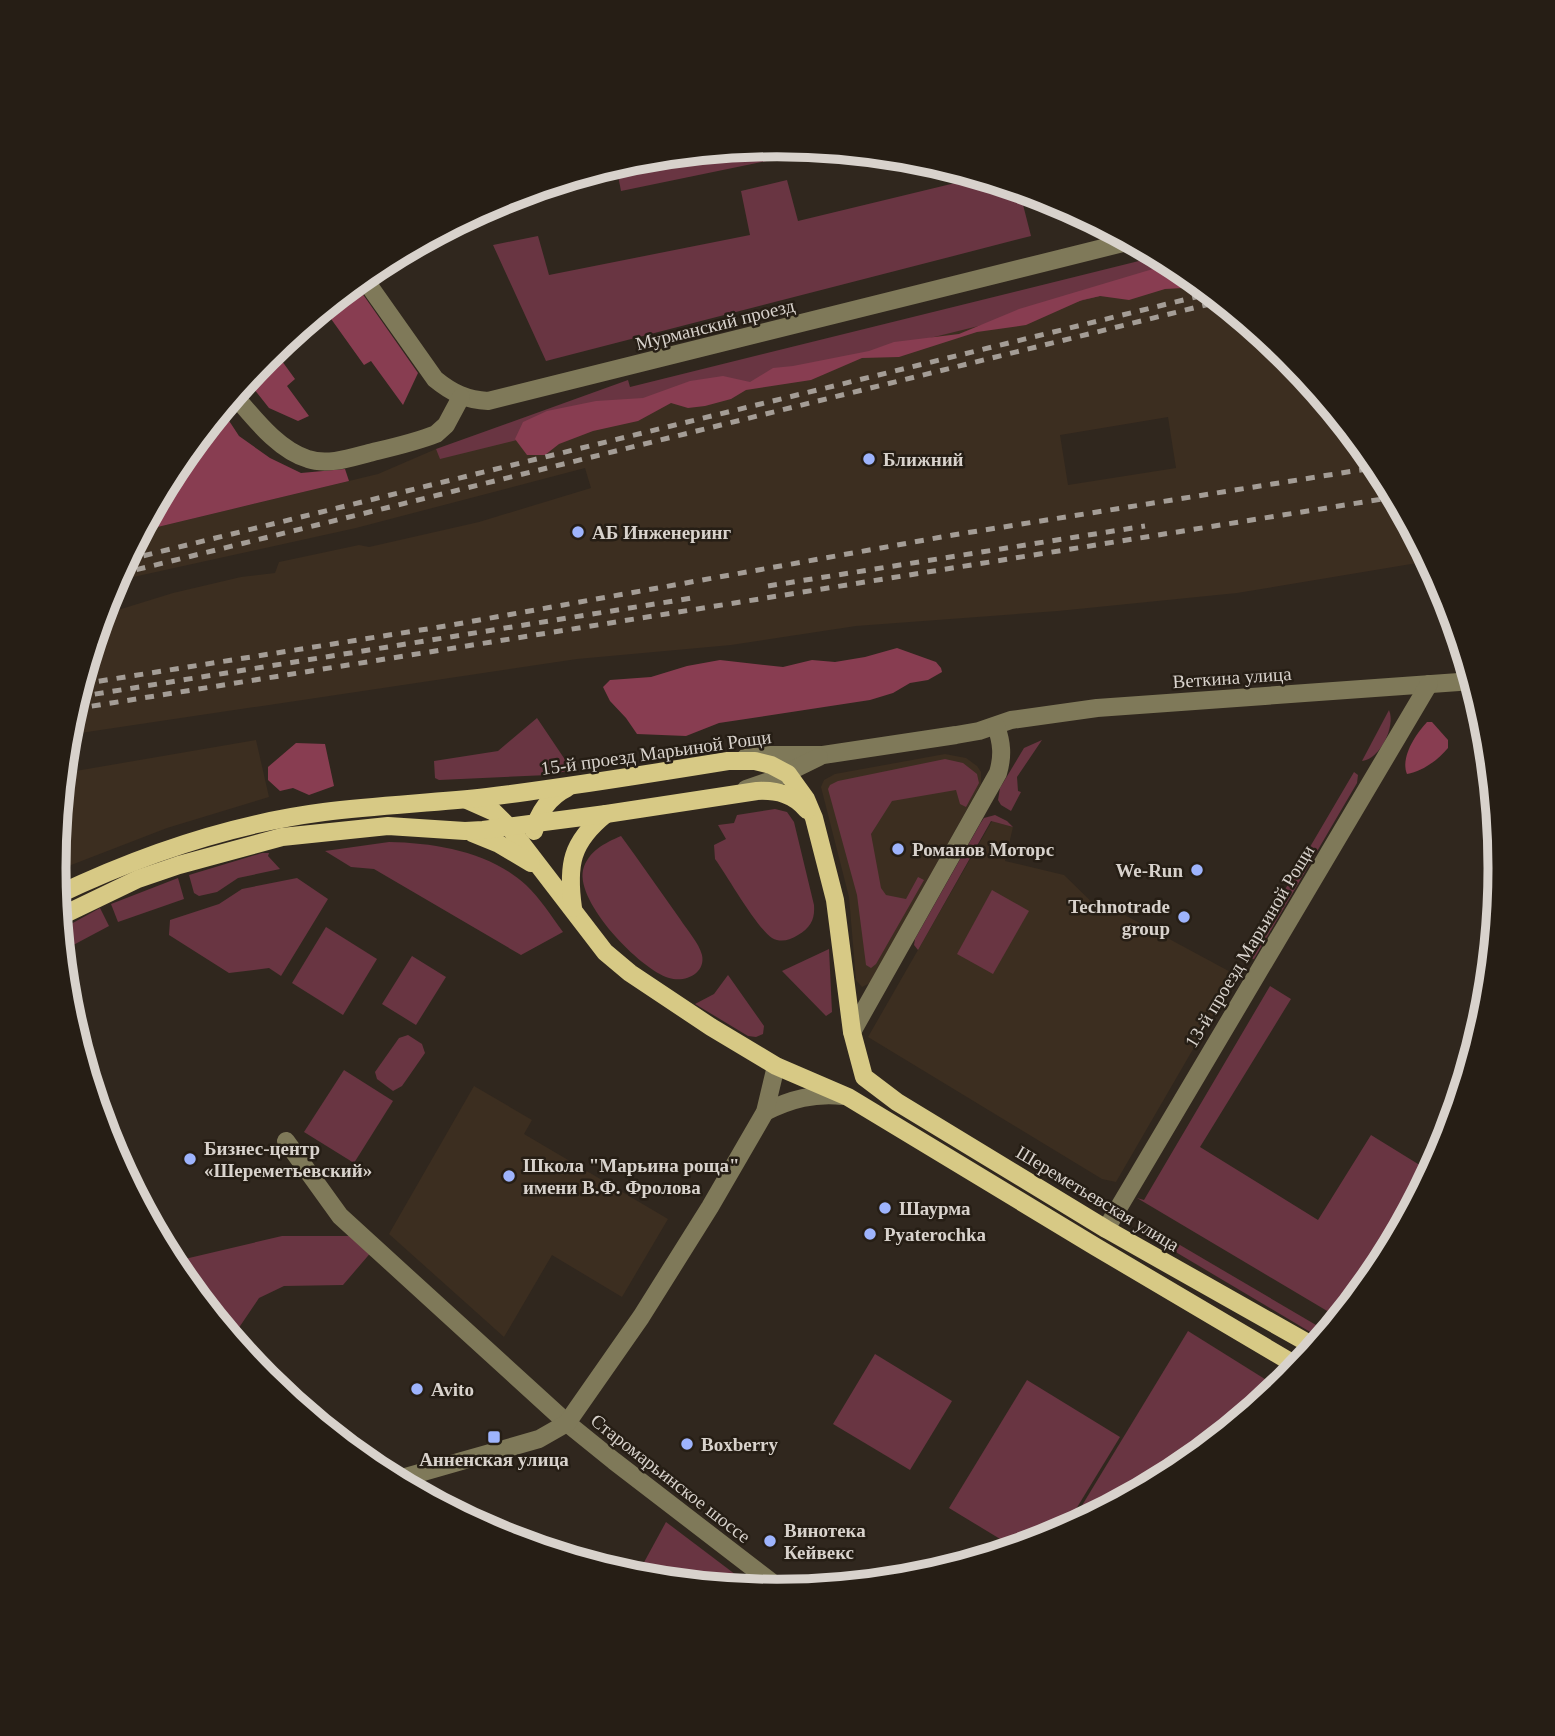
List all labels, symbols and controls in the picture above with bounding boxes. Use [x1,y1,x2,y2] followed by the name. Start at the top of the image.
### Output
[633,294,797,354] street label: Мурманский проезд
[883,449,964,470] place label: Ближний
[861,451,877,467] marker: Ближний
[592,522,732,543] place label: АБ Инженеринг
[570,524,586,540] marker: АБ Инженеринг
[1172,663,1293,692] street label: Веткина улица
[539,726,773,779] street label: 15-й проезд Марьиной Рощи
[912,839,1054,860] place label: Романов Моторс
[890,841,906,857] marker: Романов Моторс
[1181,841,1318,1051] street label: 13-й проезд Марьиной Рощи
[1115,860,1183,881] place label: We-Run
[1189,862,1205,878] marker: We-Run
[1068,896,1170,939] place label: Technotrade group
[1176,909,1192,925] marker: Technotrade group
[204,1138,372,1181] place label: Бизнес-центр «Шереметьевский»
[1012,1141,1184,1256] street label: Шереметьевская улица
[182,1151,198,1167] marker: Бизнес-центр «Шереметьевский»
[523,1155,740,1198] place label: Школа "Марьина роща" имени В.Ф. Фролова
[501,1168,517,1184] marker: Школа "Марьина роща" имени В.Ф. Фролова
[899,1198,971,1219] place label: Шаурма
[877,1200,893,1216] marker: Шаурма
[884,1224,987,1245] place label: Pyaterochka
[862,1226,878,1242] marker: Pyaterochka
[431,1379,474,1400] place label: Avito
[409,1381,425,1397] marker: Avito
[587,1410,755,1547] street label: Старомарьинское шоссе
[486,1429,502,1445] marker: Анненская улица
[701,1434,779,1455] place label: Boxberry
[679,1436,695,1452] marker: Boxberry
[419,1449,569,1470] place label: Анненская улица
[784,1520,866,1563] place label: Винотека Кейвекс
[762,1533,778,1549] marker: Винотека Кейвекс

